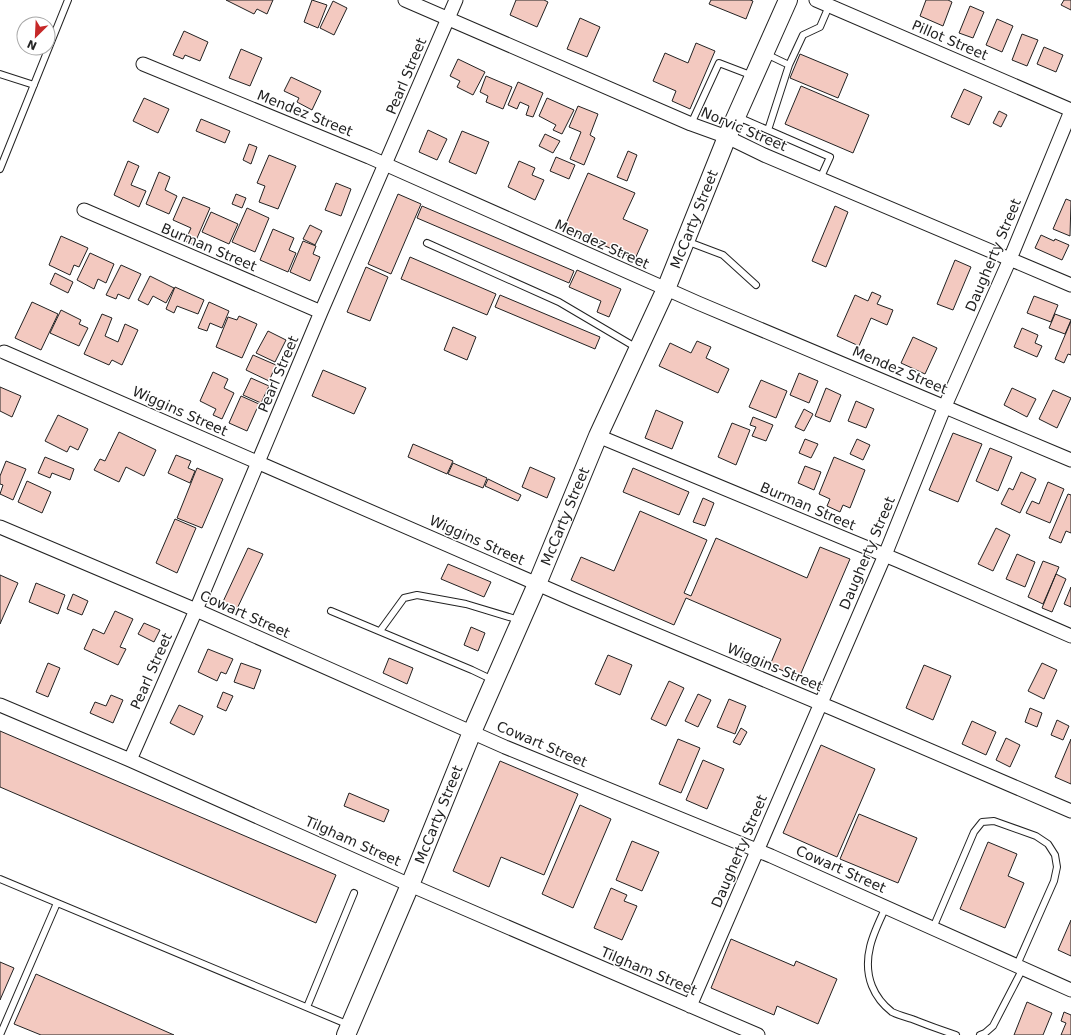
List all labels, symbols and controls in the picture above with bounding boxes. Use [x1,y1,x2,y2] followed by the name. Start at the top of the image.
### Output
[16,16,56,56] north arrow
[910,17,991,63] street label: Pillot Street
[383,35,430,117] street label: Pearl Street
[25,37,39,52] text: N
[255,87,355,140] street label: Mendez Street
[699,104,790,154] street label: Norvic Street
[667,167,721,271] street label: McCarty Street
[962,196,1024,314] street label: Daugherty Street
[552,216,652,272] street label: Mendez Street
[159,220,260,275] street label: Burman Street
[255,333,302,415] street label: Pearl Street
[850,343,950,397] street label: Mendez Street
[130,383,230,439] street label: Wiggins Street
[538,464,592,568] street label: McCarty Street
[758,479,859,534] street label: Burman Street
[836,494,898,612] street label: Daugherty Street
[427,512,527,568] street label: Wiggins Street
[198,587,293,641] street label: Cowart Street
[127,630,175,712] street label: Pearl Street
[725,640,826,695] street label: Wiggins Street
[494,718,590,770] street label: Cowart Street
[411,763,466,866] street label: McCarty Street
[708,792,770,910] street label: Daugherty Street
[302,812,404,869] street label: Tilgham Street
[794,842,889,896] street label: Cowart Street
[598,943,700,999] street label: Tilgham Street

